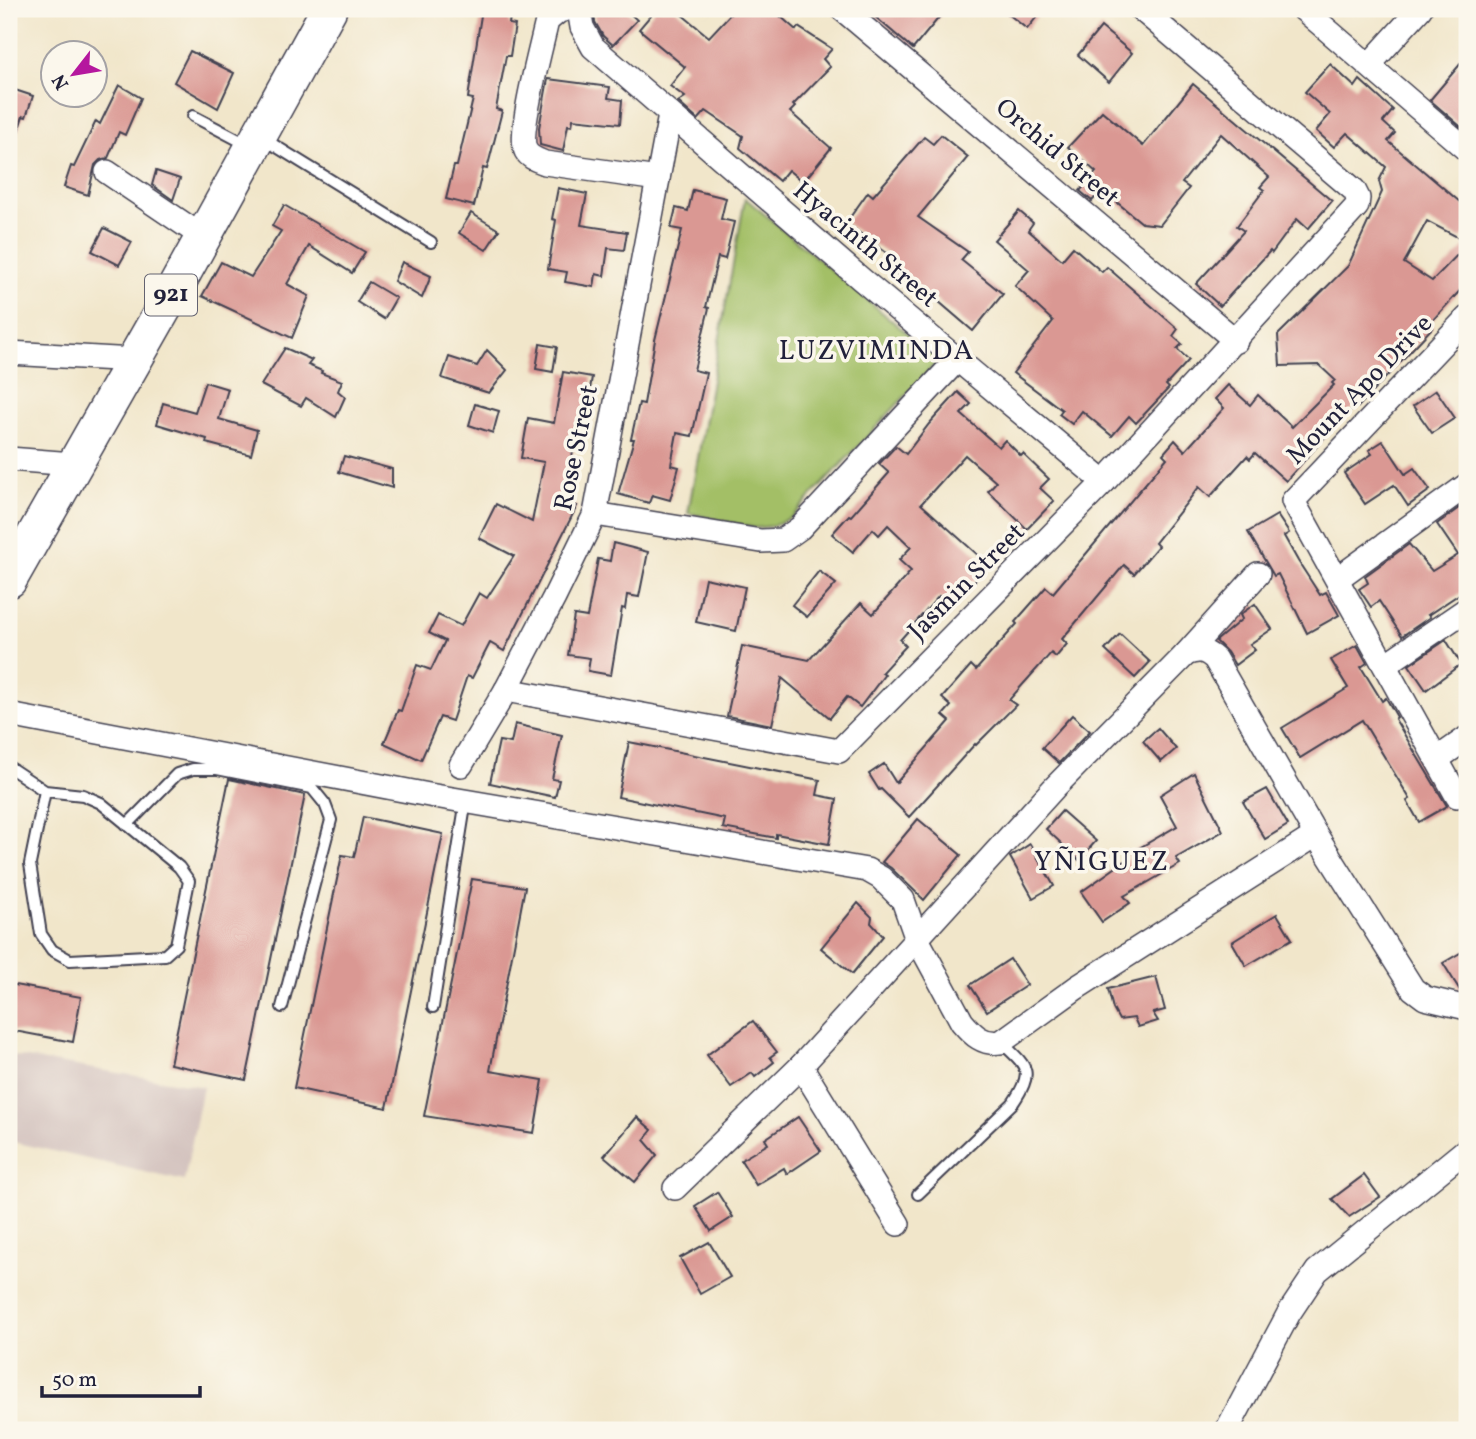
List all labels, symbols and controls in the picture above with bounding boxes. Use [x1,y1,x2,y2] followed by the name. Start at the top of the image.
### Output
[38,38,108,108] north arrow
[46,69,76,94] text: N
[987,90,1127,216] street label: Orchid Street
[785,174,945,316] street label: Hyacinth Street
[145,274,197,316] road number: 921
[1279,307,1441,473] street label: Mount Apo Drive
[779,332,975,371] district label: LUZVIMINDA
[546,382,608,514] street label: Rose Street
[900,515,1034,649] street label: Jasmin Street
[1034,843,1170,882] district label: YÑIGUEZ
[42,1355,200,1399] scale bar
[52,1366,97,1395] text: 50 m

